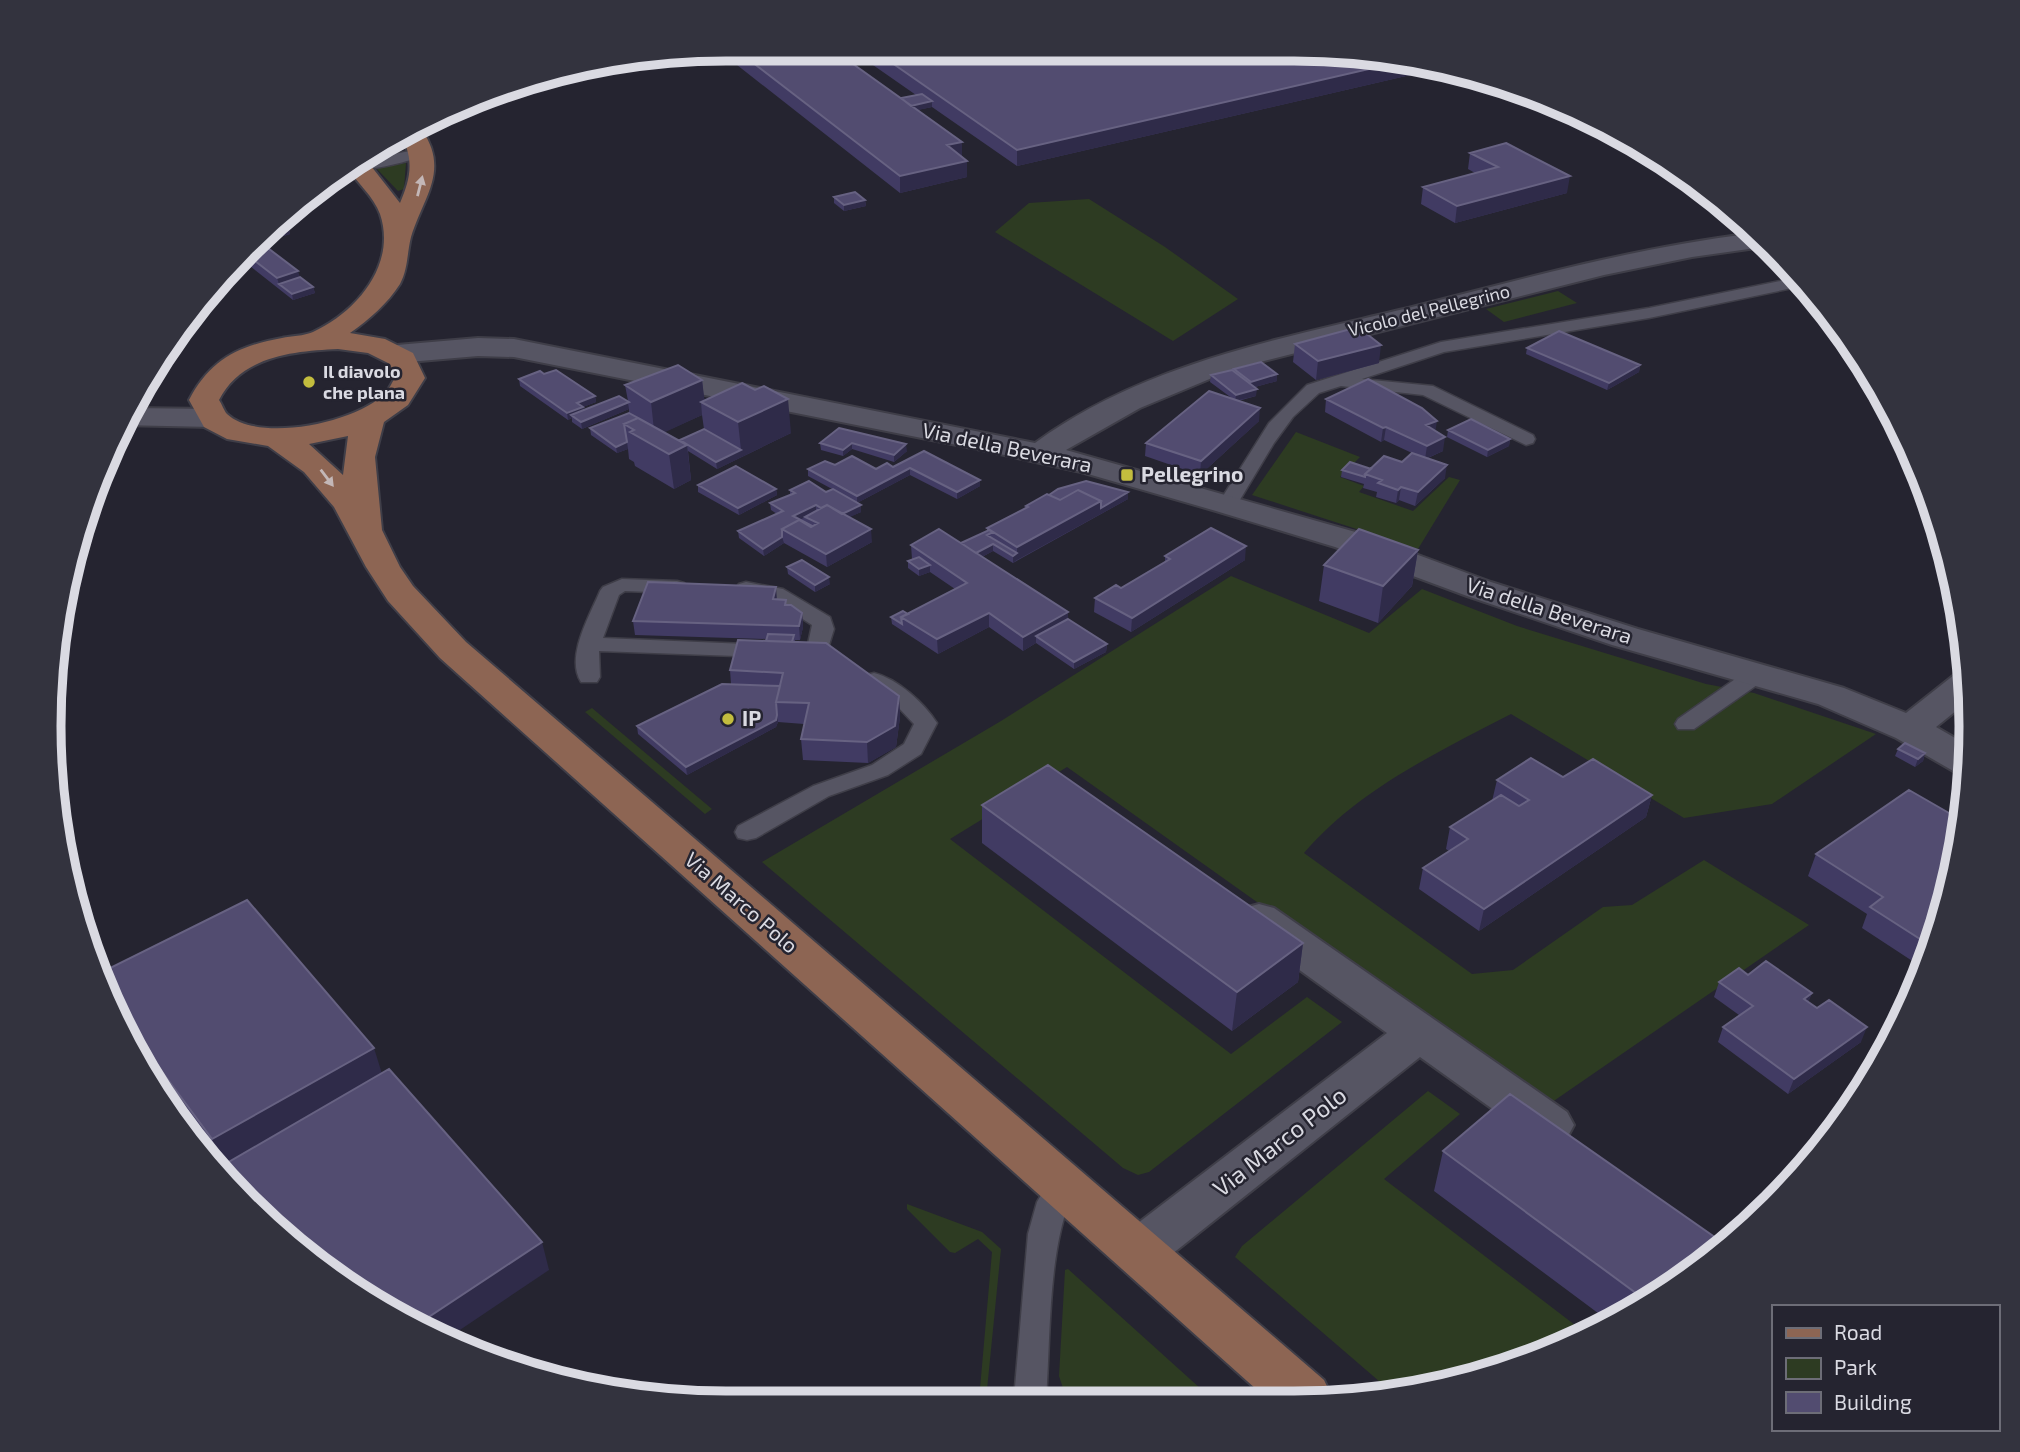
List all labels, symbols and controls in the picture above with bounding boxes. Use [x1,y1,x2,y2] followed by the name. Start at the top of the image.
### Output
[415,175,426,197] one-way arrow
[1346,279,1512,341] street label: Vicolo del Pellegrino
[323,360,405,403] place label: Il diavolo che plana
[301,374,317,390] marker: Il diavolo che plana
[920,416,1094,477] street label: Via della Beverara
[1141,461,1243,486] place label: Pellegrino
[1119,467,1135,483] marker: Pellegrino
[320,469,334,487] one-way arrow
[1464,571,1635,648] street label: Via della Beverara
[742,705,761,730] place label: IP
[720,711,736,727] marker: IP
[680,846,804,958] street label: Via Marco Polo
[1206,1080,1352,1202] street label: Via Marco Polo
[1772,1305,1999,1431] legend
[1834,1319,1882,1344] text: Road
[1834,1354,1877,1379] text: Park
[1834,1389,1912,1414] text: Building

